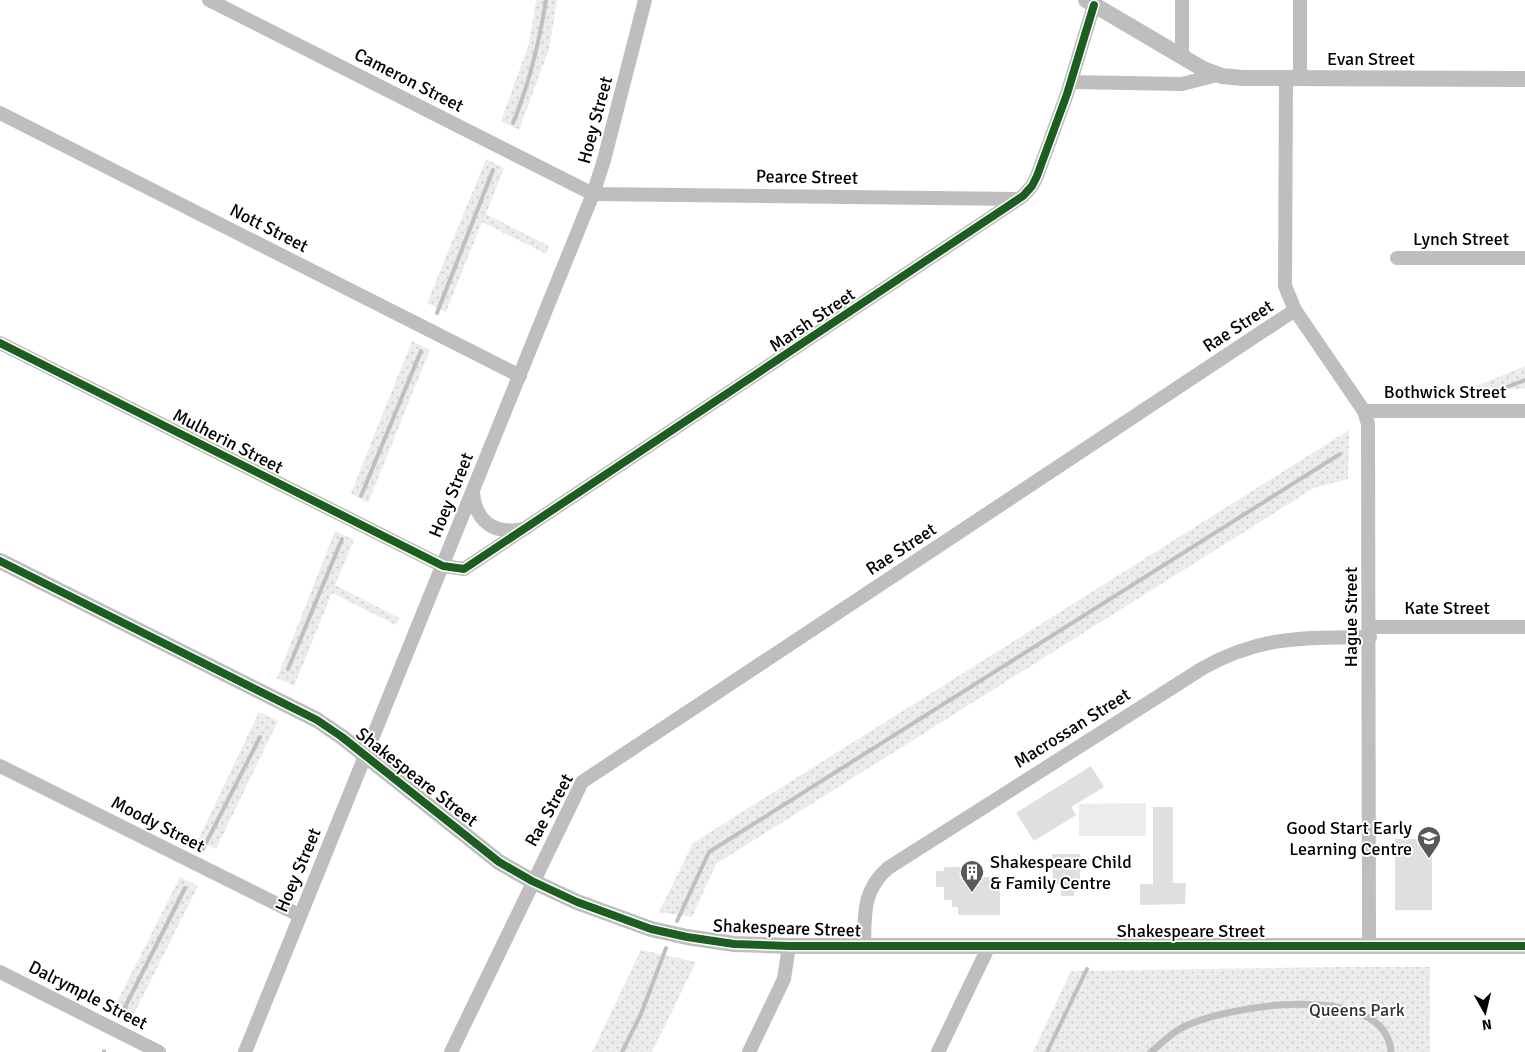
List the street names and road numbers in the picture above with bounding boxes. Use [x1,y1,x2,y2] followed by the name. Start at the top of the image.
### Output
[351,43,467,117] street label: Cameron Street
[1327,48,1415,70] street label: Evan Street
[573,74,617,166] street label: Hoey Street
[756,165,858,189] street label: Pearce Street
[226,199,312,257] street label: Nott Street
[1413,228,1509,250] street label: Lynch Street
[765,283,859,357] street label: Marsh Street
[1199,295,1277,357] street label: Rae Street
[1384,381,1506,403] street label: Bothwick Street
[169,404,287,478] street label: Mulherin Street
[424,449,478,541] street label: Hoey Street
[862,518,940,580] street label: Rae Street
[1340,567,1362,667] street label: Hague Street
[1404,597,1490,619] street label: Kate Street
[1010,683,1134,773] street label: Macrossan Street
[352,723,482,831] street label: Shakespeare Street
[520,770,578,850] street label: Rae Street
[108,791,208,857] street label: Moody Street
[270,824,326,916] street label: Hoey Street
[713,914,861,942] street label: Shakespeare Street
[1117,920,1265,942] street label: Shakespeare Street
[25,956,151,1034] street label: Dalrymple Street

